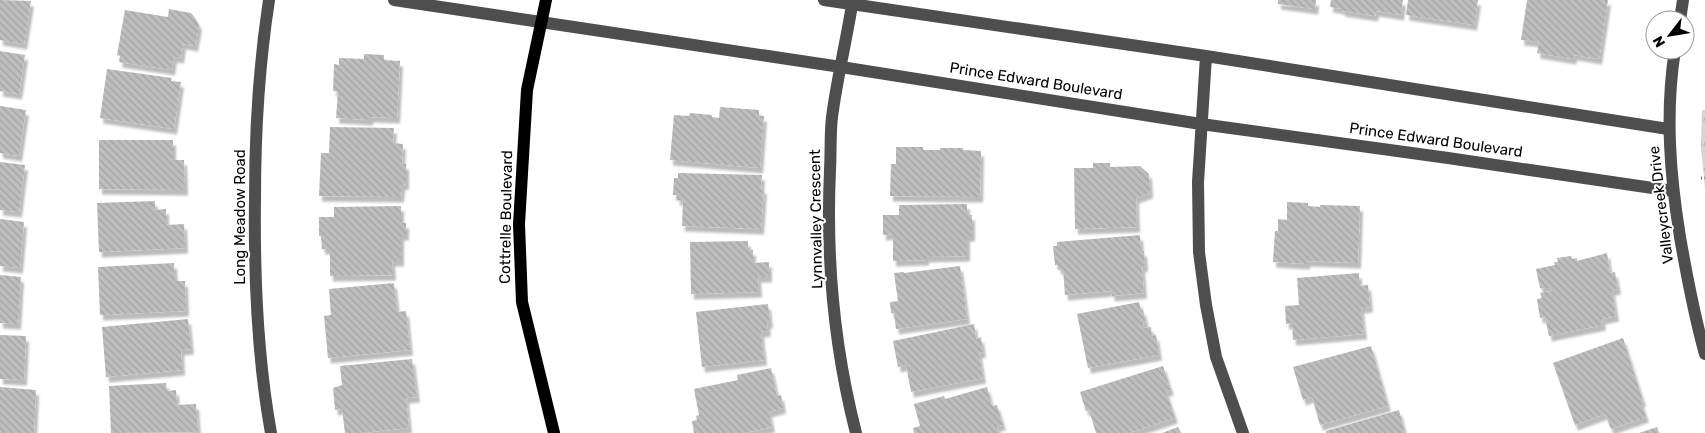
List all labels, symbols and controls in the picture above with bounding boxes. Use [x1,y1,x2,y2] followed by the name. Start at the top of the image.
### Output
[1645,10,1695,60] north arrow
[1649,33,1669,50] text: N
[948,58,1124,104] street label: Prince Edward Boulevard
[1348,119,1524,161] street label: Prince Edward Boulevard
[1645,145,1677,265] street label: Valleycreek Drive
[231,149,249,285] street label: Long Meadow Road
[806,149,826,289] street label: Lynnvalley Crescent
[496,150,516,284] street label: Cottrelle Boulevard

